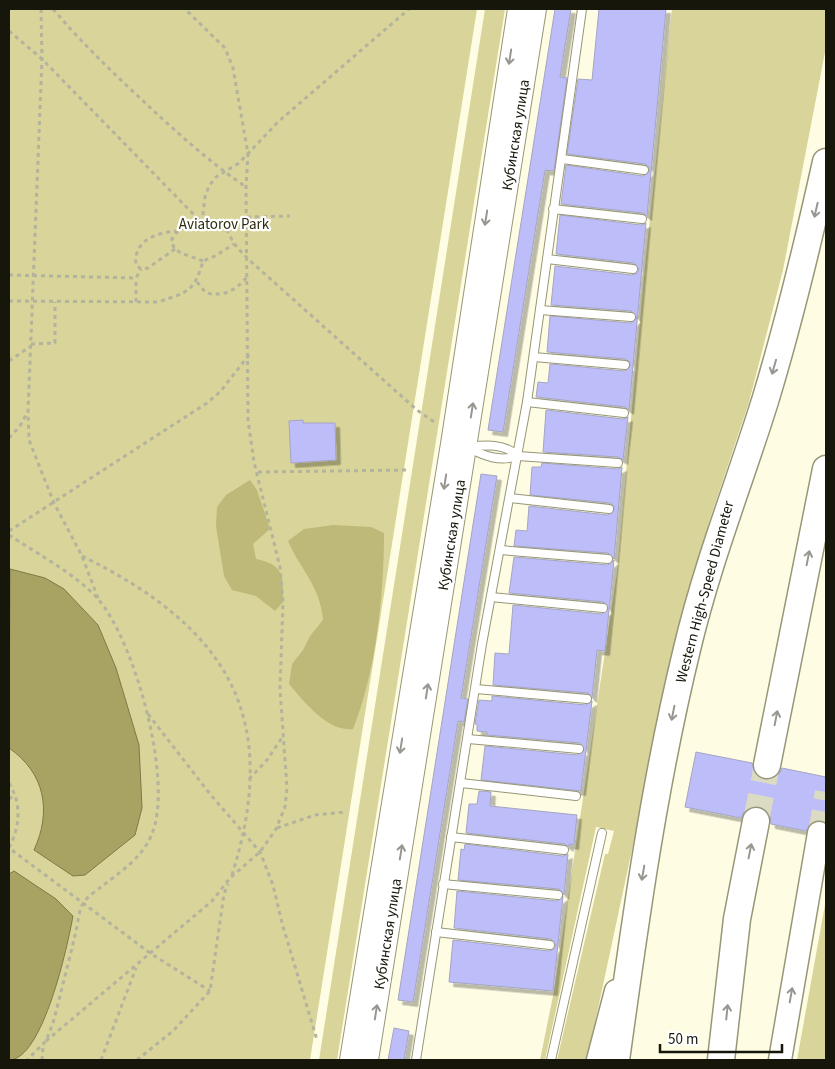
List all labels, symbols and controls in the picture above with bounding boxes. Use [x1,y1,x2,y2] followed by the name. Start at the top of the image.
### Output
[505,49,515,65] one-way arrow
[497,78,535,192] street label: Кубинская улица
[811,202,820,218] one-way arrow
[481,209,491,225] one-way arrow
[179,214,270,235] park label: Aviatorov Park
[769,359,779,375] one-way arrow
[468,402,478,418] one-way arrow
[439,474,449,490] one-way arrow
[433,478,471,592] street label: Кубинская улица
[671,498,740,685] street label: Western High-Speed Diameter
[804,551,814,567] one-way arrow
[423,684,433,700] one-way arrow
[668,705,678,721] one-way arrow
[772,710,781,726] one-way arrow
[396,738,406,754] one-way arrow
[397,844,407,860] one-way arrow
[746,844,756,860] one-way arrow
[638,864,647,880] one-way arrow
[369,877,407,991] street label: Кубинская улица
[786,987,796,1003] one-way arrow
[371,1004,381,1020] one-way arrow
[722,1004,732,1020] one-way arrow
[660,1022,782,1054] scale bar
[668,1029,698,1050] text: 50 m

